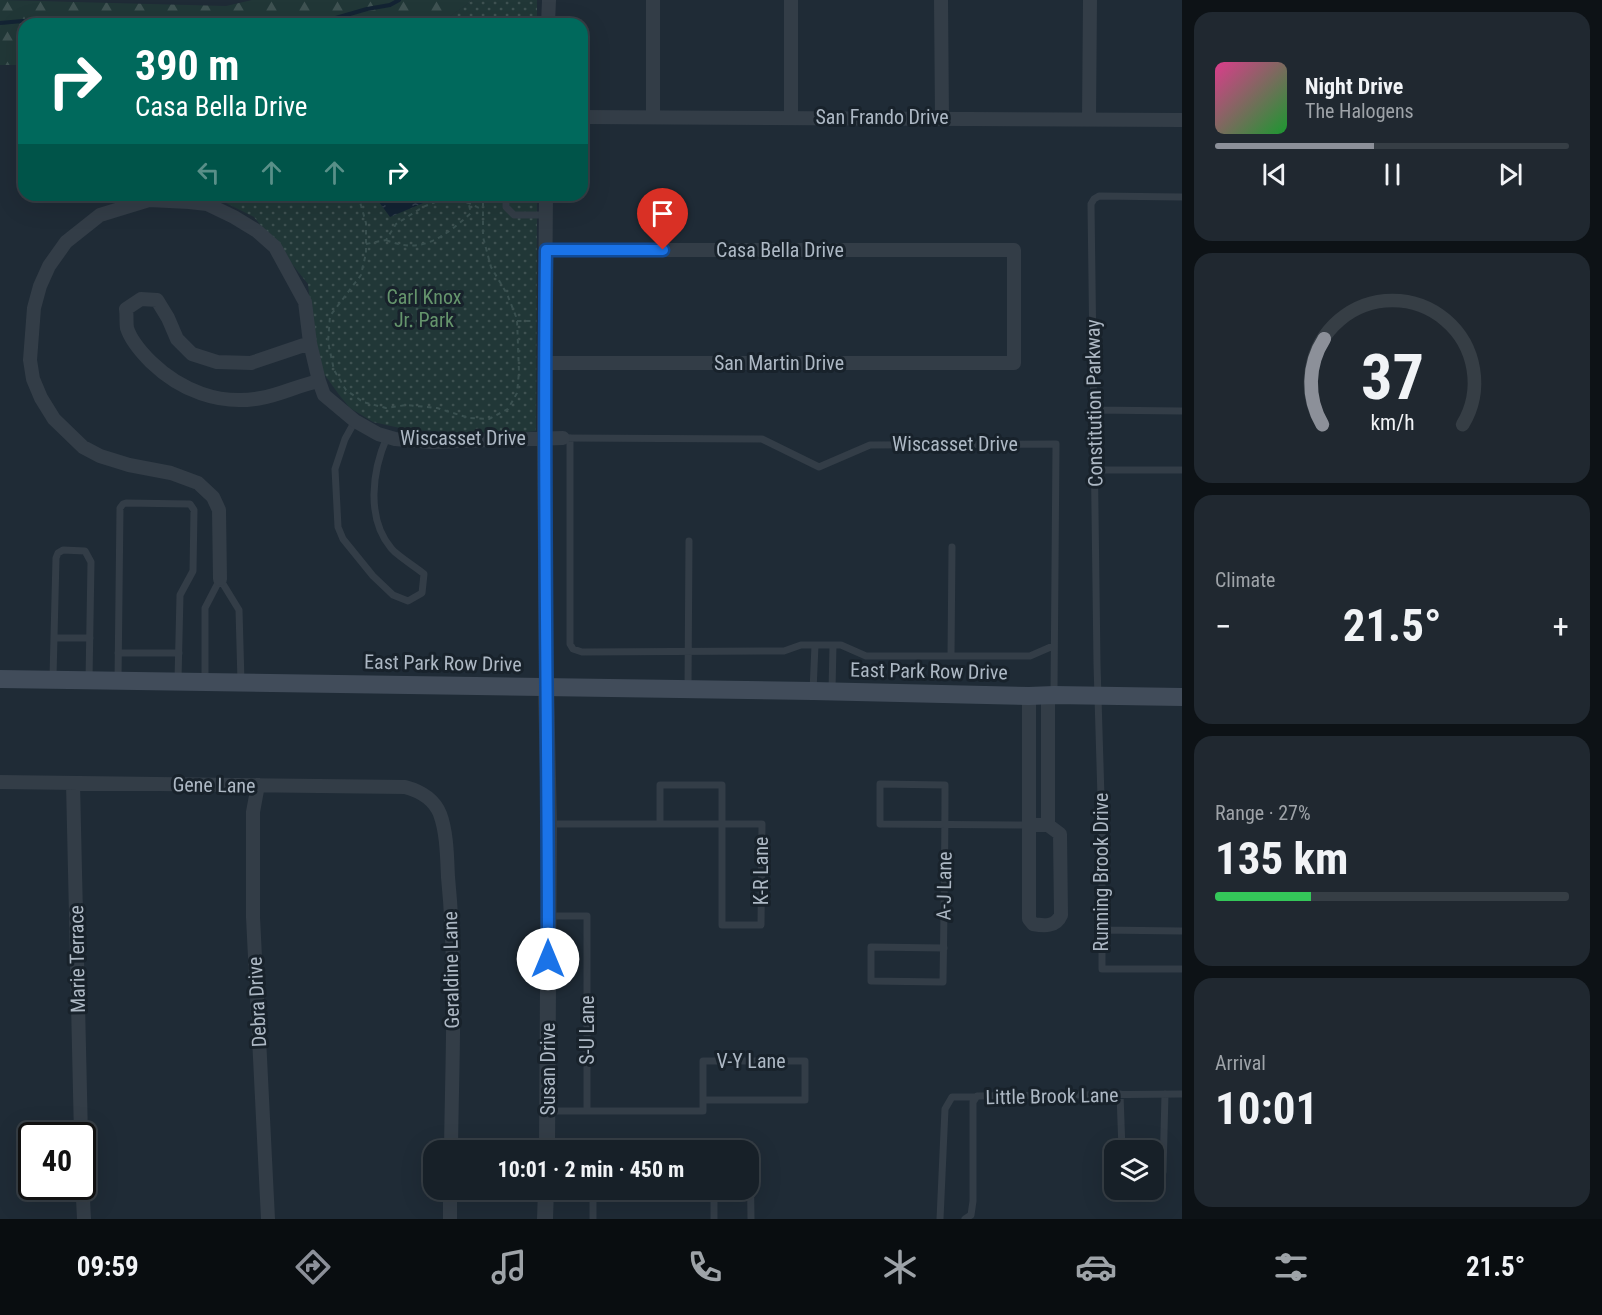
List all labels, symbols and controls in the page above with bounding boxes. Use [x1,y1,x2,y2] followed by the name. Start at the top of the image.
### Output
[135,41,240,90] text: 390 m
[36,42,114,120] icon: right
[1305,74,1403,99] text: Night Drive
[135,91,307,123] text: Casa Bella Drive
[1305,99,1414,123] text: The Halogens
[815,105,949,129] street label: San Frando Drive
[192,156,225,189] icon: left
[255,156,288,189] icon: ahead
[318,156,351,189] icon: ahead
[381,156,414,189] icon: right
[1258,158,1291,191] icon: previous
[1376,158,1409,191] icon: pause
[1494,158,1527,191] icon: next
[637,188,688,250] pin
[646,197,679,230] icon: arrive
[716,238,844,262] street label: Casa Bella Drive
[386,285,462,332] park label: Carl Knox Jr. Park
[1081,319,1107,487] street label: Constitution Parkway
[1360,341,1424,414] text: 37
[714,351,844,375] street label: San Martin Drive
[1370,411,1414,436] text: km/h
[400,426,526,450] street label: Wiscasset Drive
[892,432,1018,456] street label: Wiscasset Drive
[1215,568,1275,592] text: Climate
[1343,599,1441,652] text: 21.5°
[1215,607,1232,646] text: −
[1553,607,1569,646] text: +
[364,650,522,676] street label: East Park Row Drive
[850,658,1008,684] street label: East Park Row Drive
[172,772,256,798] street label: Gene Lane
[1089,793,1113,951] street label: Running Brook Drive
[1215,801,1311,825] text: Range · 27%
[1215,832,1348,885] text: 135 km
[749,837,773,905] street label: K-R Lane
[931,851,957,921] street label: A-J Lane
[64,905,90,1013] street label: Marie Terrace
[438,911,464,1029] street label: Geraldine Lane
[516,927,580,991] position arrow
[243,956,271,1048] street label: Debra Drive
[575,995,599,1065] street label: S-U Lane
[536,1023,560,1115] street label: Susan Drive
[716,1049,786,1073] street label: V-Y Lane
[1215,1051,1266,1075] text: Arrival
[1215,1082,1318,1135] text: 10:01
[985,1083,1119,1109] street label: Little Brook Lane
[18,1122,96,1200] speed limit sign: 40
[1104,1140,1164,1200] map controls
[1104,1140,1164,1200] button: layers
[498,1157,684,1182] text: 10:01 · 2 min · 450 m
[292,1246,334,1288] icon: directions
[488,1246,530,1288] icon: music
[684,1246,726,1288] icon: phone
[879,1246,921,1288] icon: climate
[1075,1246,1117,1288] icon: car
[1270,1246,1312,1288] icon: filters
[77,1251,139,1283] text: 09:59
[1466,1251,1525,1283] text: 21.5°

